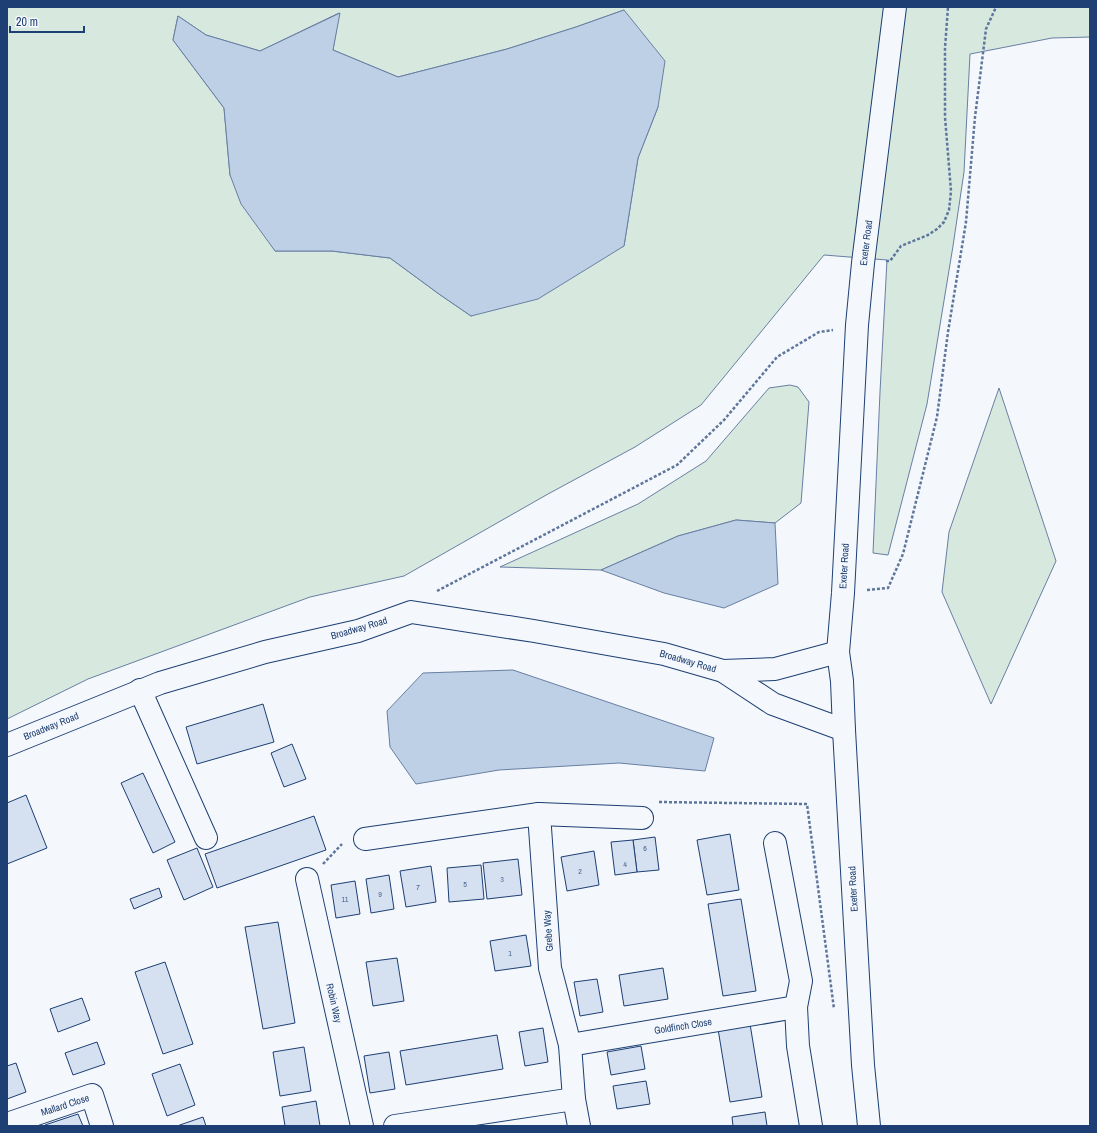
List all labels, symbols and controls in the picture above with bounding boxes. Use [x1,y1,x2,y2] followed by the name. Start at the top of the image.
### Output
[10,8,84,34] scale bar
[16,14,38,30] text: 20 m
[857,220,875,266] street label: Exeter Road
[836,543,852,589] street label: Exeter Road
[329,614,389,642] street label: Broadway Road
[658,647,718,675] street label: Broadway Road
[22,709,80,743] street label: Broadway Road
[643,843,647,853] house number: 6
[623,859,627,869] house number: 4
[578,866,582,876] house number: 2
[845,866,861,912] street label: Exeter Road
[500,874,504,884] house number: 3
[463,879,467,889] house number: 5
[416,882,420,892] house number: 7
[378,889,382,899] house number: 9
[342,894,349,904] house number: 11
[540,909,556,952] street label: Grebe Way
[508,948,512,958] house number: 1
[323,982,345,1025] street label: Robin Way
[653,1015,713,1037] street label: Goldfinch Close
[39,1091,91,1119] street label: Mallard Close

